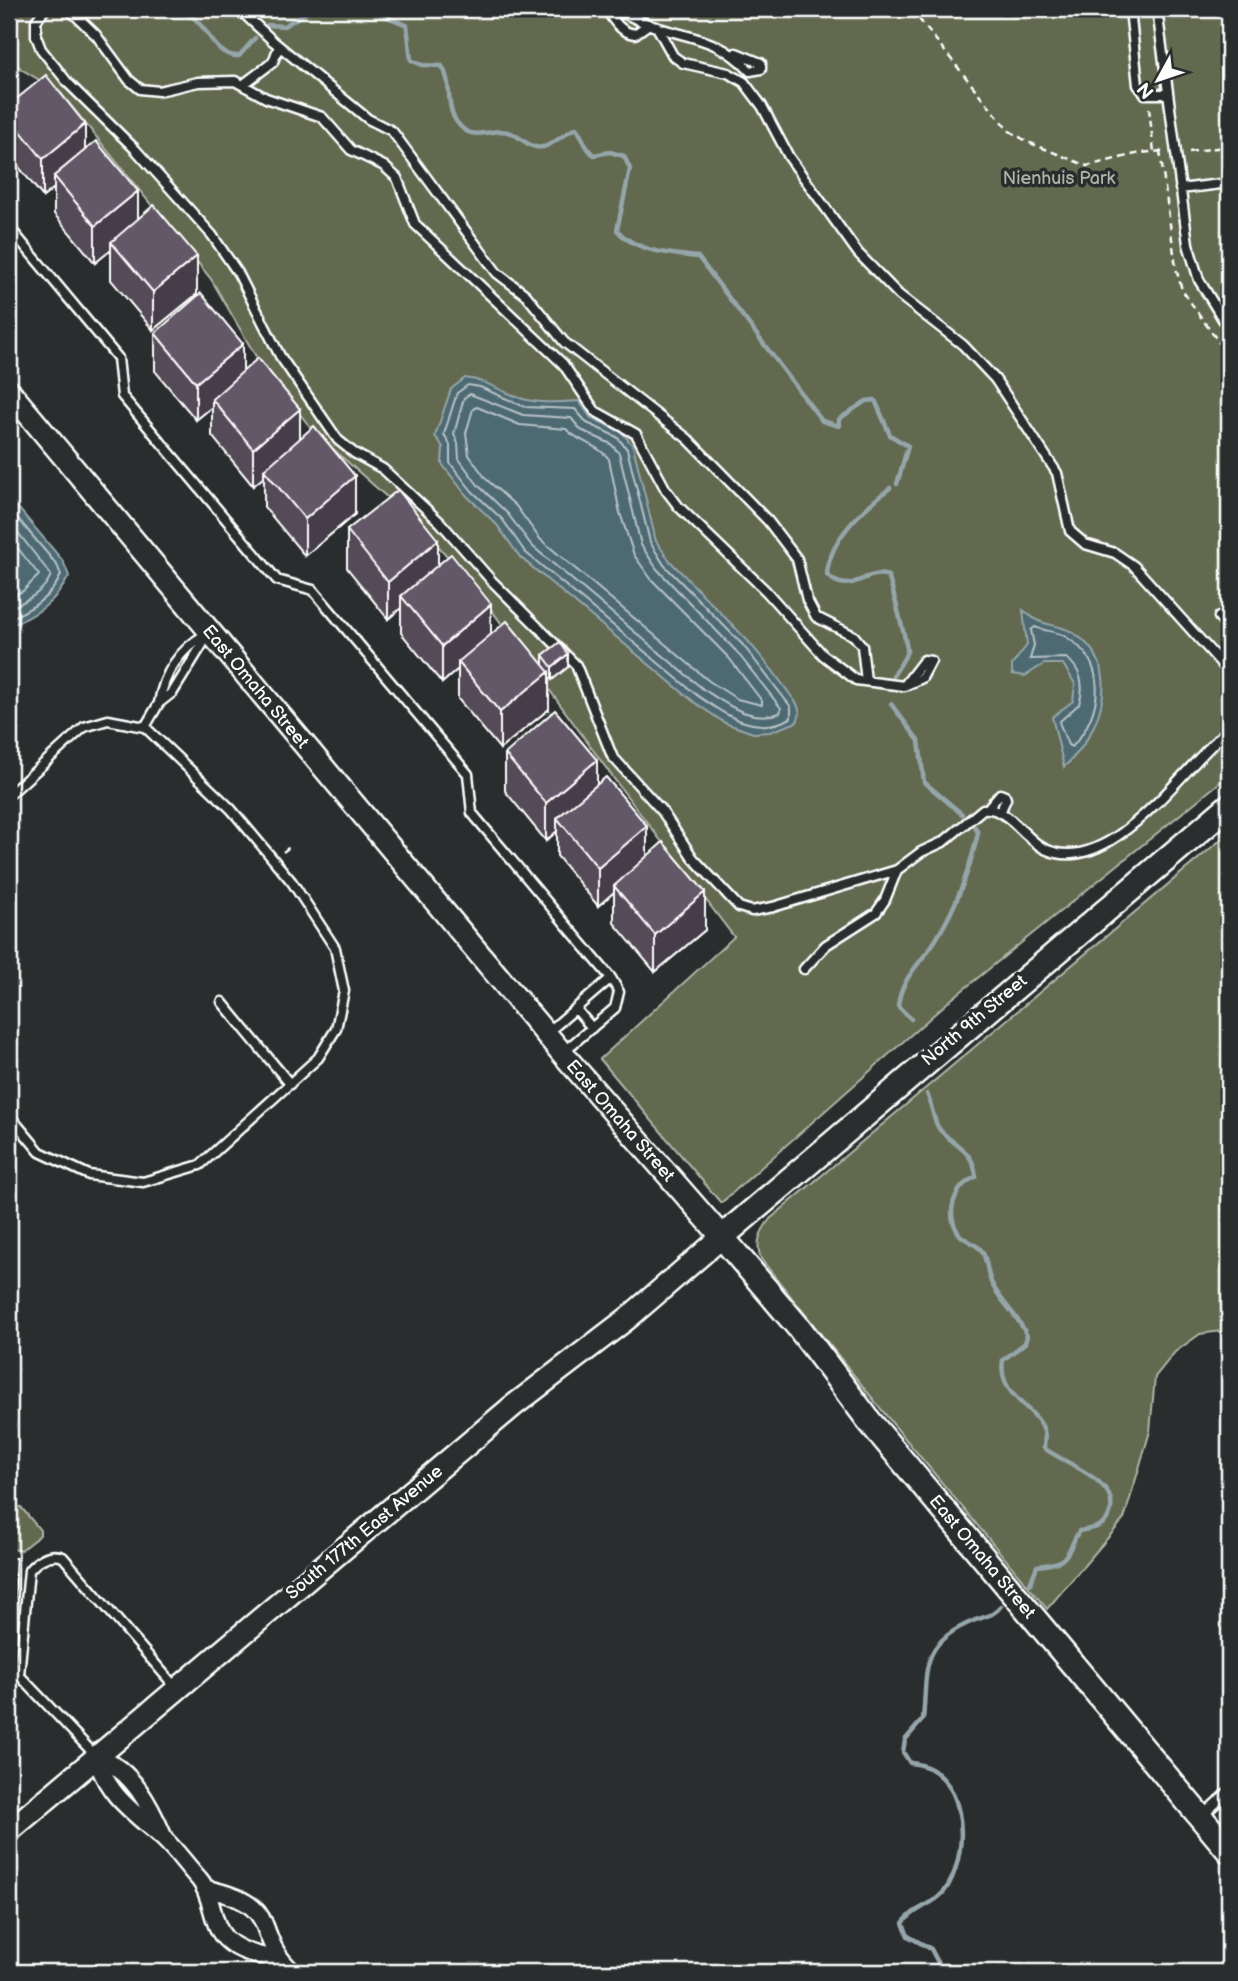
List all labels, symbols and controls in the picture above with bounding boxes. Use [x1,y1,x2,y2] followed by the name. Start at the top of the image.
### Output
[1122,46,1192,116] north arrow
[1133,77,1160,103] text: N
[1003,168,1115,189] park label: Nienhuis Park
[198,621,313,753] street label: East Omaha Street
[918,970,1031,1070] street label: North 9th Street
[562,1056,679,1186] street label: East Omaha Street
[282,1460,447,1604] street label: South 177th East Avenue
[925,1491,1040,1623] street label: East Omaha Street

